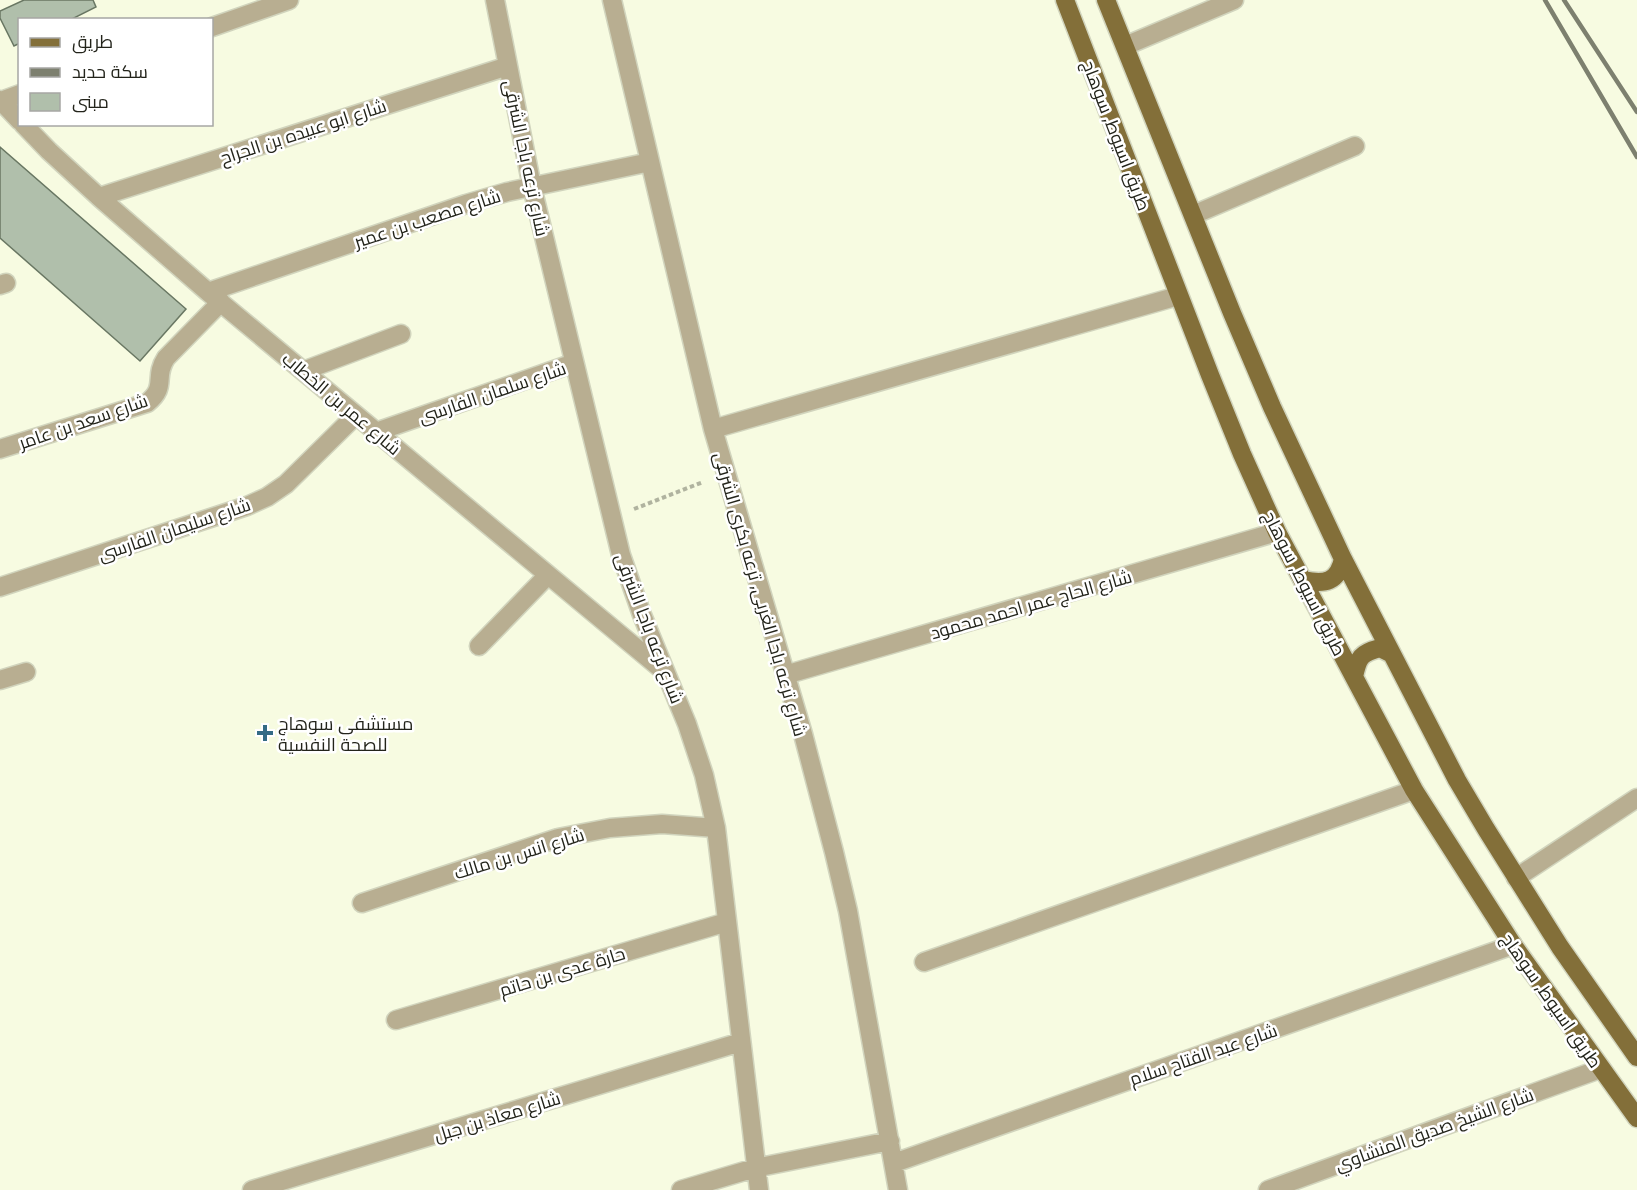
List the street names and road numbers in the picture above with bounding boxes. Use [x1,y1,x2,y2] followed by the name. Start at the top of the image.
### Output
[1076,56,1157,214] street label: طريق اسيوط, سوهاج
[498,78,555,239] street label: شارع ترعه باجا الشرقى
[217,93,390,170] street label: شارع ابو عبيده بن الجراح
[350,183,504,254] street label: شارع مصعب بن عمير
[277,346,406,461] street label: شارع عمر بن الخطاب
[415,356,569,429] street label: شارع سلمان الفارسى
[14,388,151,456] street label: شارع سعد بن عامر
[708,449,813,739] street label: شارع ترعه باجا الغربى, ترعه بكرى الشرقى
[95,492,254,567] street label: شارع سليمان الفارسى
[1257,506,1352,660] street label: طريق اسيوط, سوهاج
[609,549,690,707] street label: شارع ترعه باجا الشرقى
[928,564,1135,645] street label: شارع الحاج عمر احمد محمود
[451,822,587,885] street label: شارع انس بن مالك
[1496,928,1608,1073] street label: طريق اسيوط, سوهاج
[496,940,628,1002] street label: حارة عدى بن حاتم
[1126,1017,1281,1092] street label: شارع عبد الفتاح سلام
[1331,1082,1538,1179] street label: شارع الشيخ صديق المنشاوي
[431,1085,564,1148] street label: شارع معاذ بن جبل

